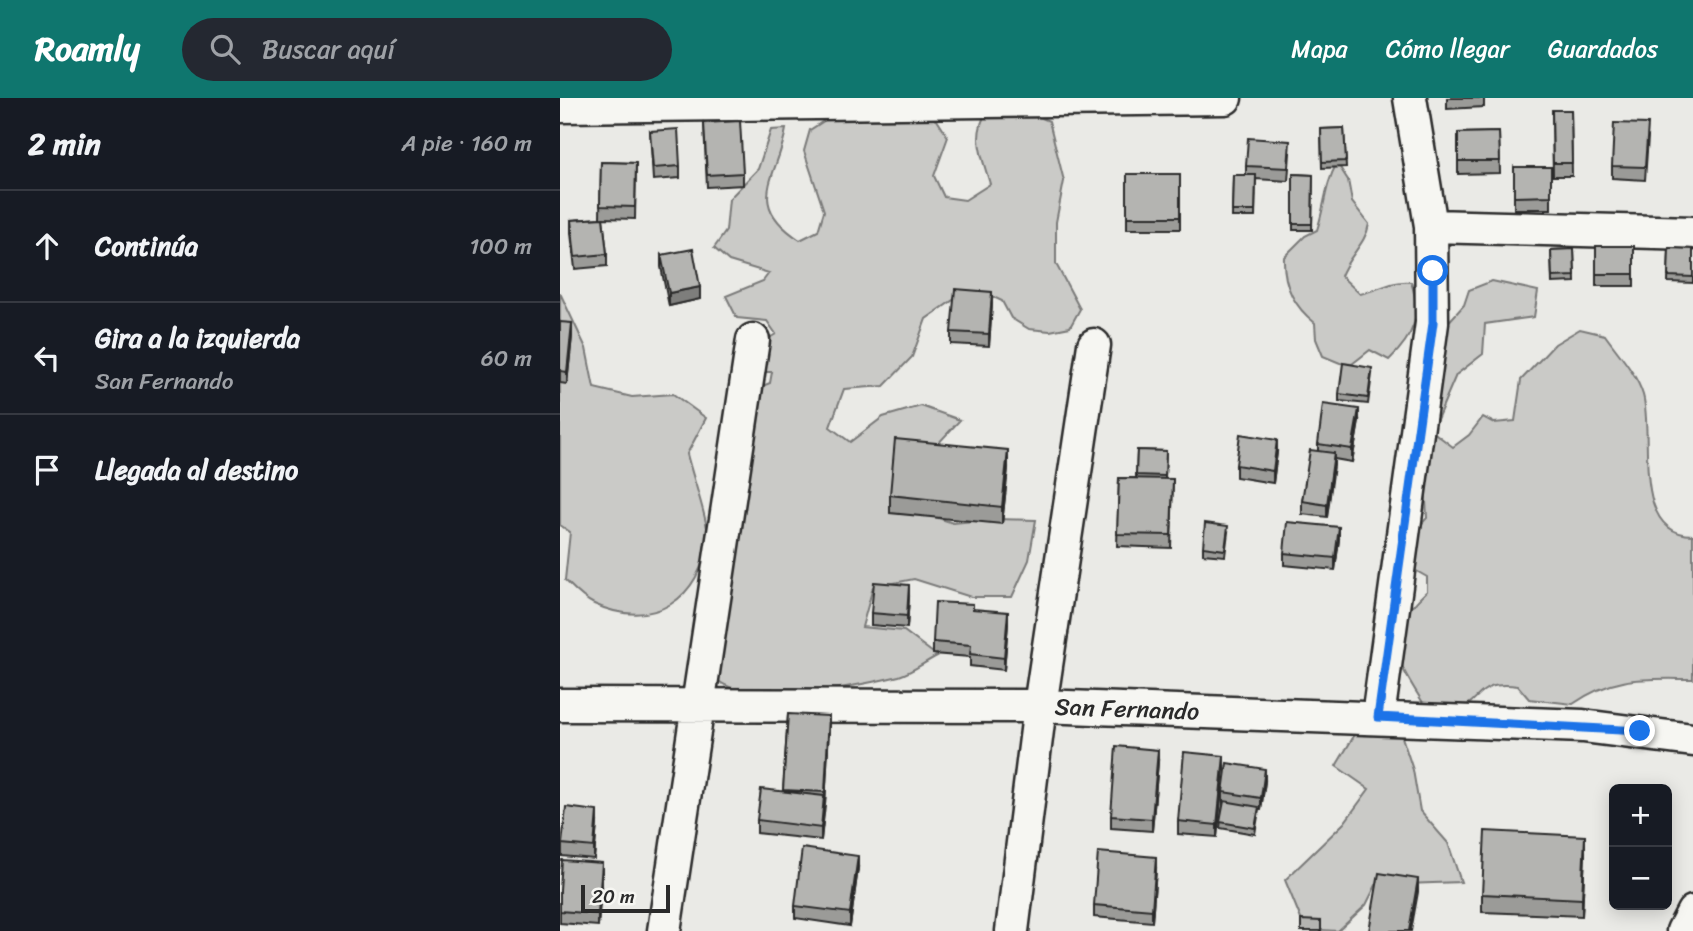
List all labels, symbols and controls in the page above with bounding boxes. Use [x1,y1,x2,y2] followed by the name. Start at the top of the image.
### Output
[182,18,672,81] search box
[35,20,140,78] text: Roamly
[262,26,395,72] text: Buscar aquí
[1291,28,1348,70] text: Mapa
[1386,28,1510,70] text: Cómo llegar
[1548,28,1658,70] text: Guardados
[206,30,244,68] icon: search
[28,117,101,171] text: 2 min
[401,123,532,164] text: A pie · 160 m
[95,223,198,269] text: Continúa
[469,226,532,267] text: 100 m
[28,227,66,265] icon: ahead
[1417,255,1448,286] route start
[95,315,300,361] text: Gira a la izquierda
[481,338,532,379] text: 60 m
[28,339,66,377] icon: left
[95,361,233,402] text: San Fernando
[95,447,298,493] text: Llegada al destino
[28,451,66,489] icon: arrive
[1054,685,1200,733] street label: San Fernando
[1624,715,1655,746] route end
[1609,784,1672,910] map controls
[1609,784,1672,847] button: +
[1609,847,1672,910] button: −
[592,880,635,913] text: 20 m
[581,882,670,914] scale bar

